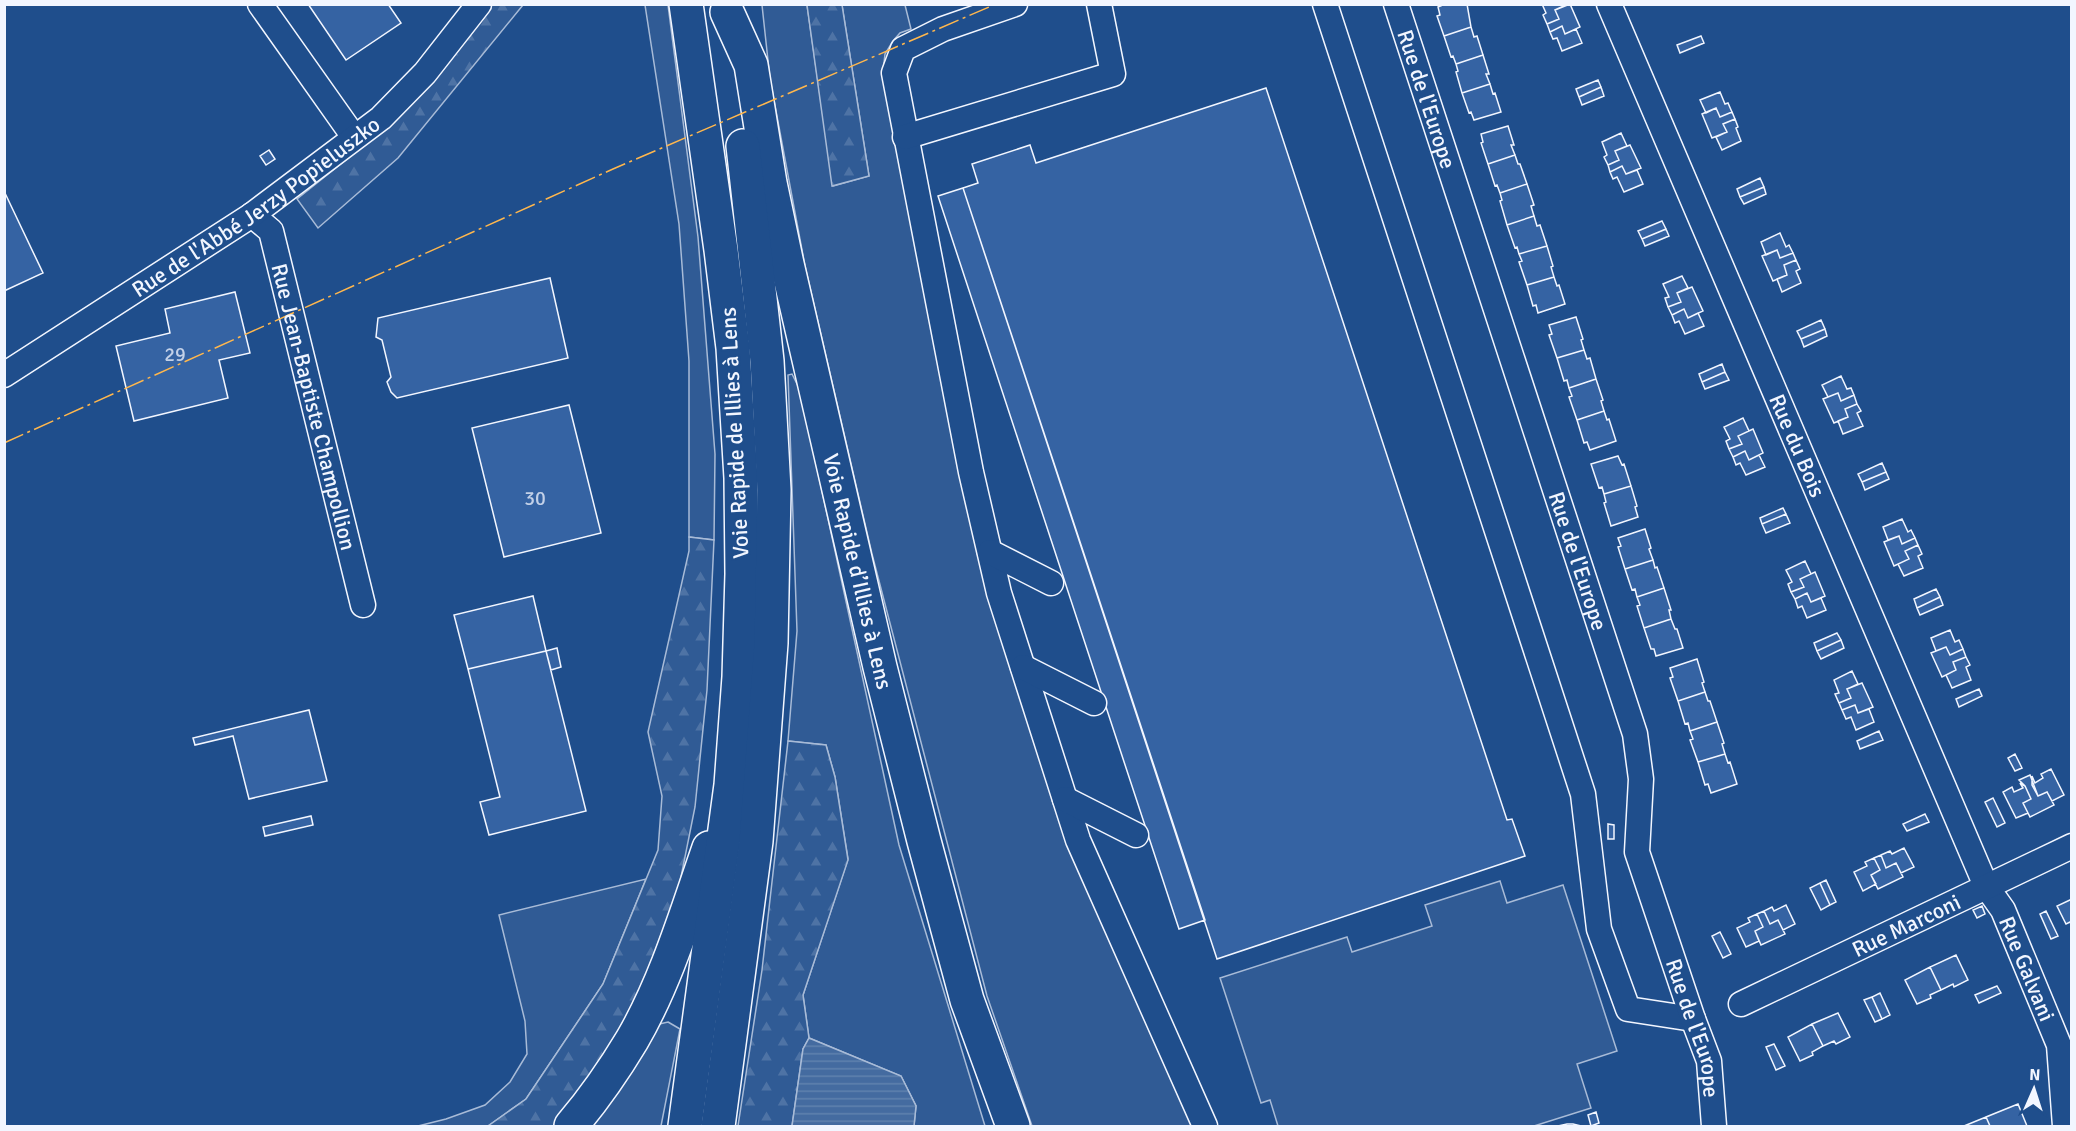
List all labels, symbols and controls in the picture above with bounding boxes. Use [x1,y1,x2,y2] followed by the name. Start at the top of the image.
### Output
[1391,26,1462,172] street label: Rue de l'Europe
[127,111,385,303] street label: Rue de l'Abbé Jerzy Popieluszko
[266,261,362,553] street label: Rue Jean-Baptiste Champollion
[714,307,755,559] street label: Voie Rapide de Illies à Lens
[164,342,186,367] house number: 29
[1763,390,1831,501] street label: Rue du Bois
[817,451,898,692] street label: Voie Rapide d’Illies à Lens
[524,486,546,511] house number: 30
[1543,488,1613,634] street label: Rue de l'Europe
[1848,888,1965,963] street label: Rue Marconi
[1993,912,2061,1025] street label: Rue Galvani
[1660,955,1725,1099] street label: Rue de l'Europe
[2004,1059,2064,1119] north arrow
[2029,1065,2041,1085] text: N

